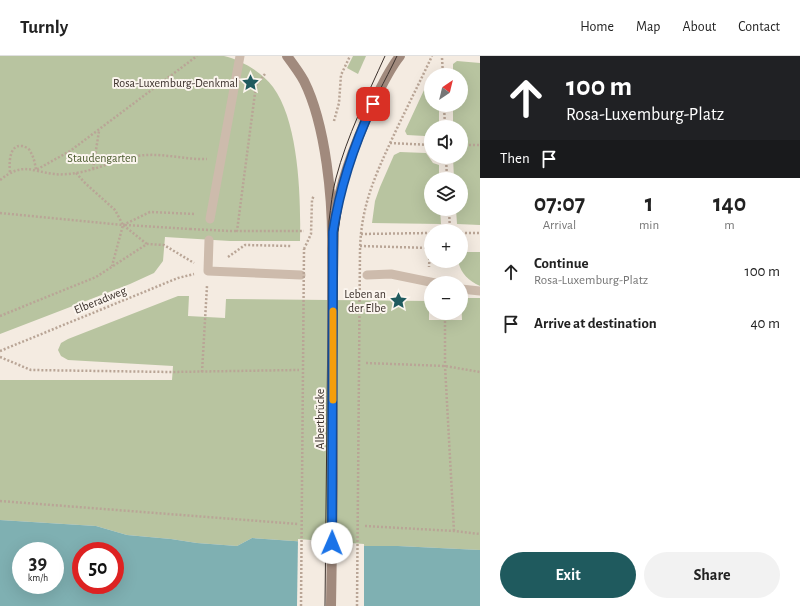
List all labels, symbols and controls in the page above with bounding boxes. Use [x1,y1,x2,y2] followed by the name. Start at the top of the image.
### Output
[20,18,68,37] text: Turnly
[580,20,614,34] text: Home
[636,20,660,34] text: Map
[682,20,716,34] text: About
[738,20,780,34] text: Contact
[424,68,468,112] north arrow
[424,68,468,320] map controls
[500,72,552,124] icon: ahead
[241,73,261,93] place icon: Rosa-Luxemburg-Denkmal
[566,73,632,101] text: 100 m
[113,77,238,89] place label: Rosa-Luxemburg-Denkmal
[356,87,390,121] pin
[362,93,384,115] icon: arrive
[566,106,724,124] text: Rosa-Luxemburg-Platz
[424,120,468,164] button: sound
[538,148,560,170] icon: arrive
[500,151,530,166] text: Then
[67,152,137,164] park label: Staudengarten
[424,172,468,216] button: layers
[534,192,585,216] text: 07:07
[645,192,653,216] text: 1
[713,192,746,216] text: 140
[543,219,576,232] text: Arrival
[639,219,659,232] text: min
[724,219,735,232] text: m
[424,224,468,268] button: +
[534,256,589,271] text: Continue
[500,261,522,283] icon: ahead
[745,264,780,279] text: 100 m
[534,274,648,287] text: Rosa-Luxemburg-Platz
[424,276,468,320] button: −
[72,284,128,316] street label: Elberadweg
[344,288,386,314] place label: Leben an der Elbe
[389,291,409,311] place icon: Leben an der Elbe
[500,313,522,335] icon: arrive
[534,316,657,331] text: Arrive at destination
[750,316,780,331] text: 40 m
[314,389,326,449] street label: Albertbrücke
[311,522,353,564] position arrow
[72,542,124,594] speed limit sign: 50
[500,552,636,598] button: Exit
[644,552,780,598] button: Share
[29,553,47,573] text: 39
[28,573,48,583] text: km/h

